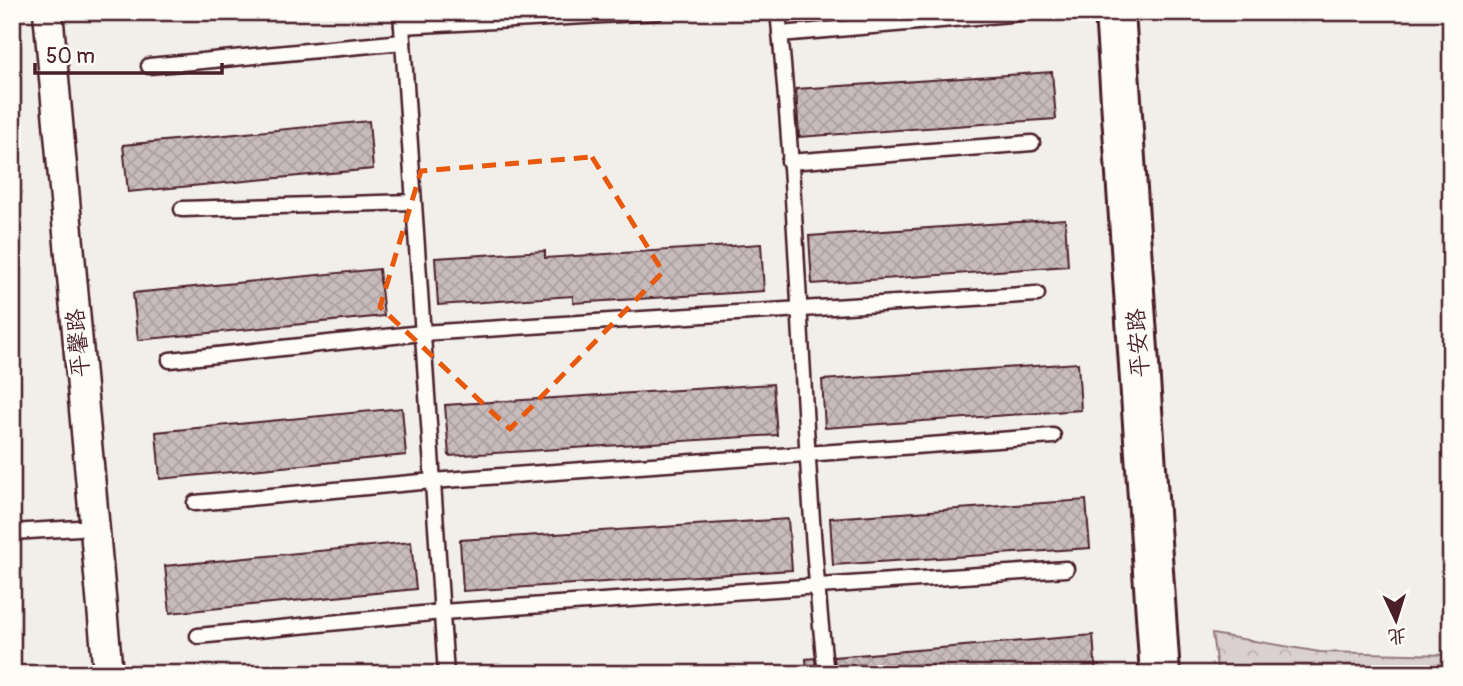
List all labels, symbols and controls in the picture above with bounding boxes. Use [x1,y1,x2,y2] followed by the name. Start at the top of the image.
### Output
[35,32,222,76] scale bar
[46,43,95,70] text: 50 m
[61,307,95,379] street label: 平馨路
[1121,308,1155,378] street label: 平安路
[1362,584,1432,654] north arrow
[1387,623,1407,649] text: 北

